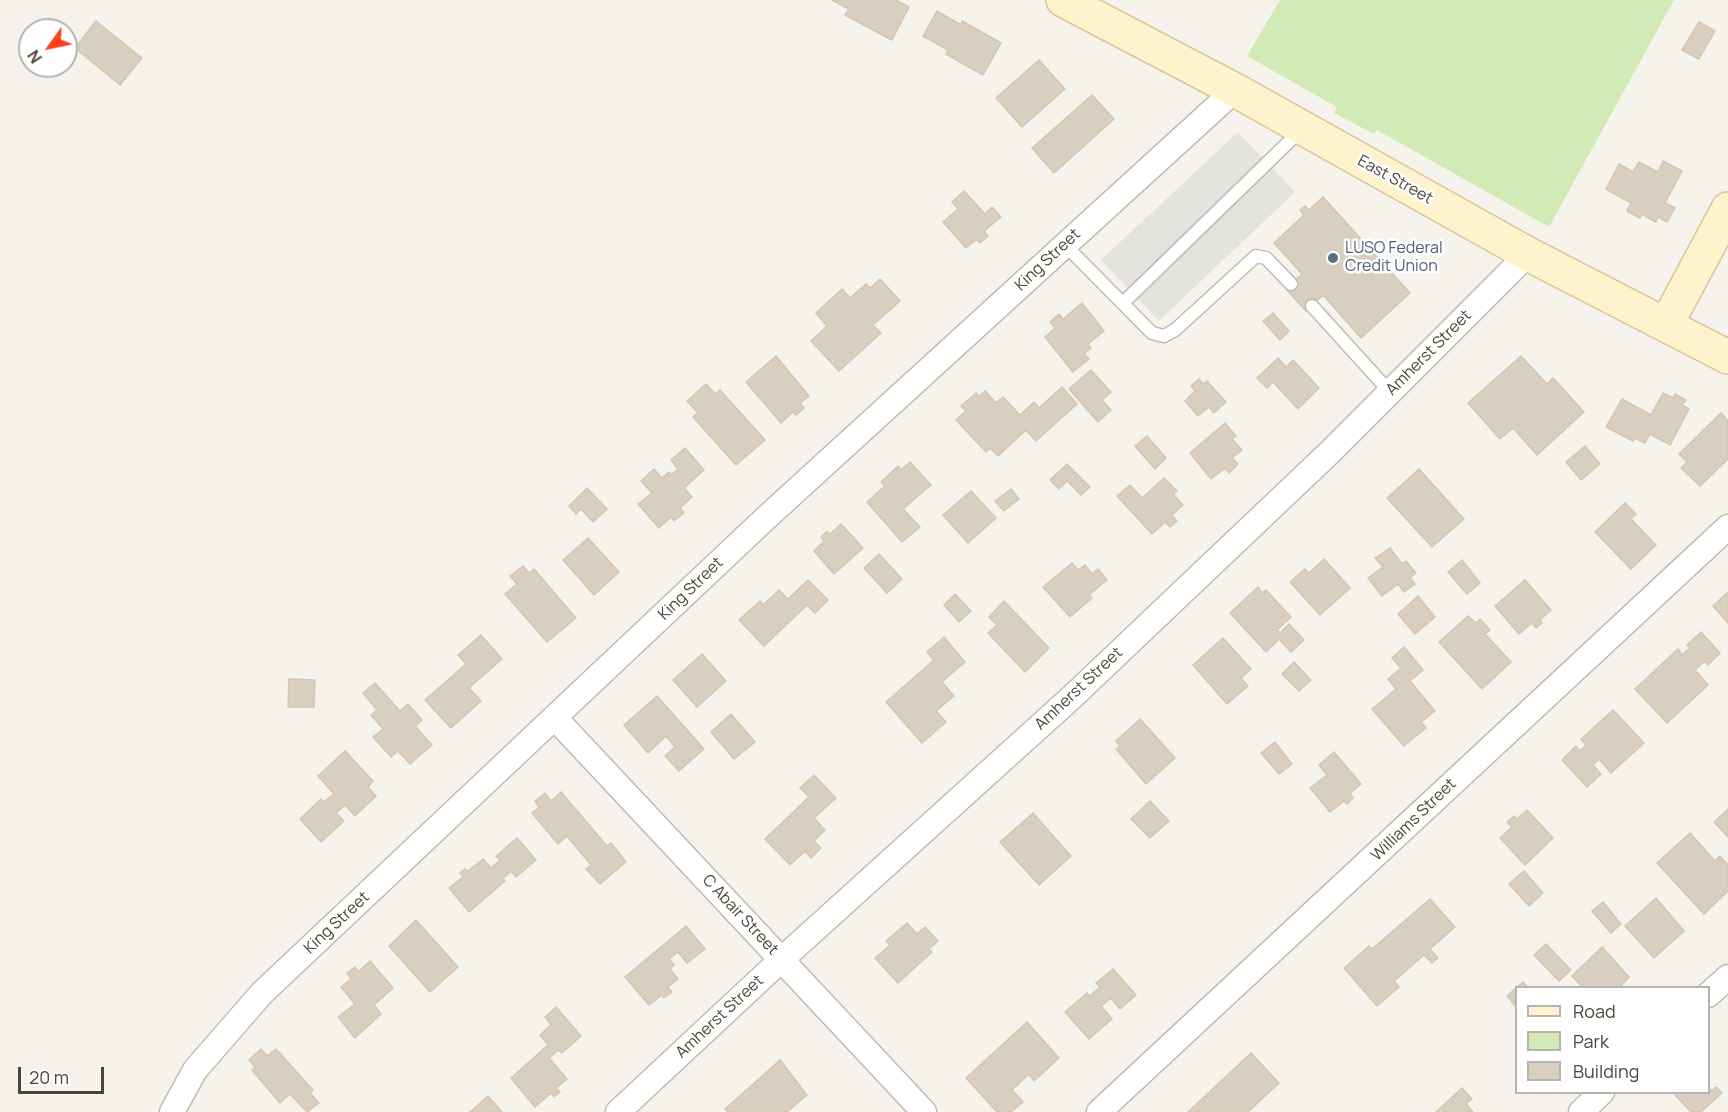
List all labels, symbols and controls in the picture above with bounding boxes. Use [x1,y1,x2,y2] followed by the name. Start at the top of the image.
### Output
[18,18,78,78] north arrow
[22,46,47,68] text: N
[1354,151,1436,209] street label: East Street
[1011,225,1085,295] street label: King Street
[1345,239,1443,277] place label: LUSO Federal Credit Union
[1326,251,1340,265] marker: LUSO Federal Credit Union
[1382,306,1476,400] street label: Amherst Street
[655,553,727,625] street label: King Street
[1031,643,1127,735] street label: Amherst Street
[1368,775,1460,865] street label: Williams Street
[698,871,782,959] street label: C Abair Street
[300,888,374,958] street label: King Street
[672,971,768,1063] street label: Amherst Street
[1515,986,1710,1094] legend
[1573,999,1616,1023] text: Road
[1573,1029,1609,1053] text: Park
[21,1055,106,1093] scale bar
[1573,1059,1639,1083] text: Building
[29,1065,69,1089] text: 20 m

